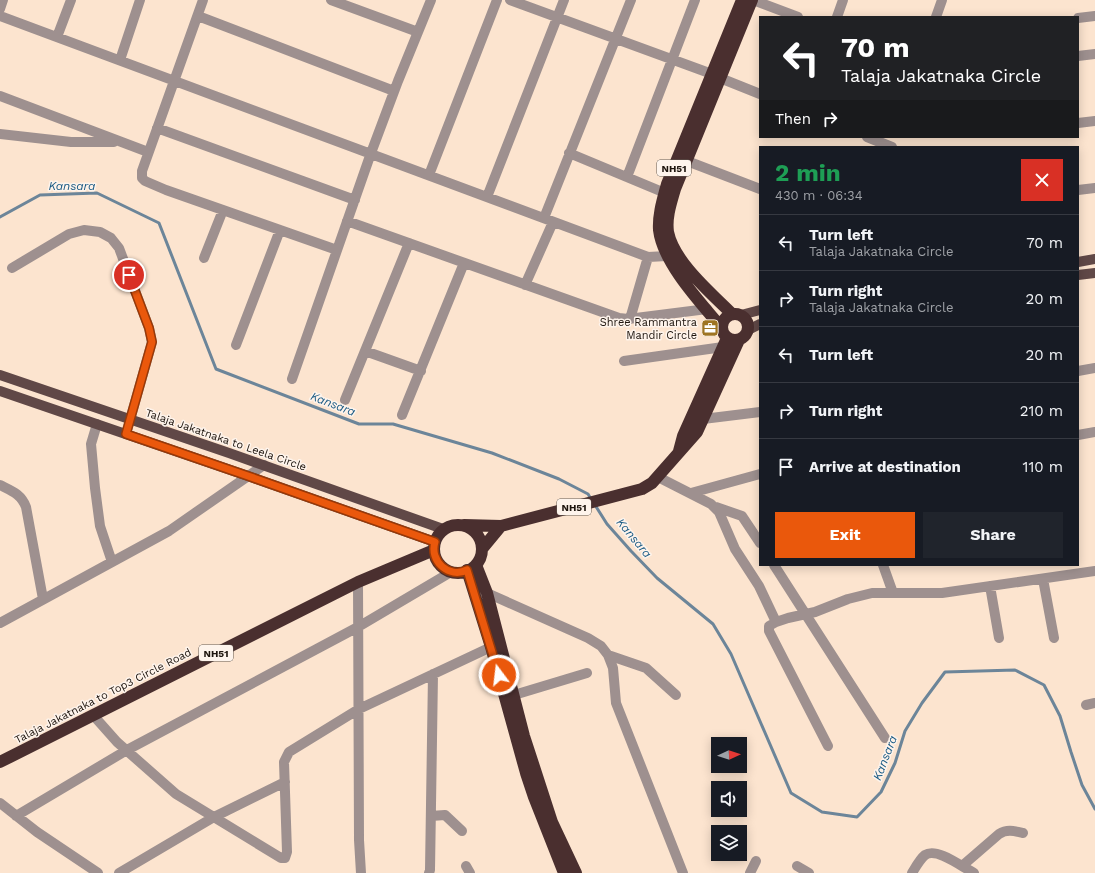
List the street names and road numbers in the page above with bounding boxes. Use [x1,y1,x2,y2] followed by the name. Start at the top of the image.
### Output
[657,160,691,176] road number: NH51
[144,406,308,474] street label: Talaja Jakatnaka to Leela Circle
[557,499,591,515] road number: NH51
[199,645,233,661] road number: NH51
[13,646,193,746] street label: Talaja Jakatnaka to Top3 Circle Road

